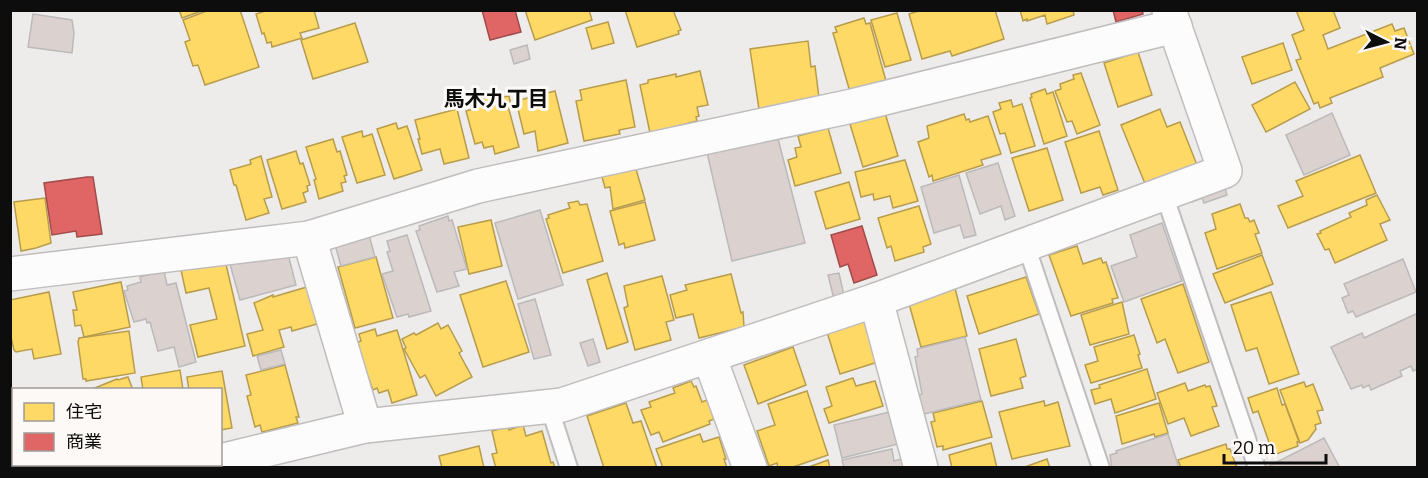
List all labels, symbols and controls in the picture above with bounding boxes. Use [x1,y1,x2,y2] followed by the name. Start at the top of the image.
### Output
[1356,12,1416,72] north arrow
[1390,36,1411,51] text: N
[444,86,549,112] district label: 馬木九丁目
[12,388,222,466] legend
[66,401,102,423] text: 住宅
[1224,427,1326,465] scale bar
[66,431,102,453] text: 商業
[1233,437,1275,459] text: 20 m

